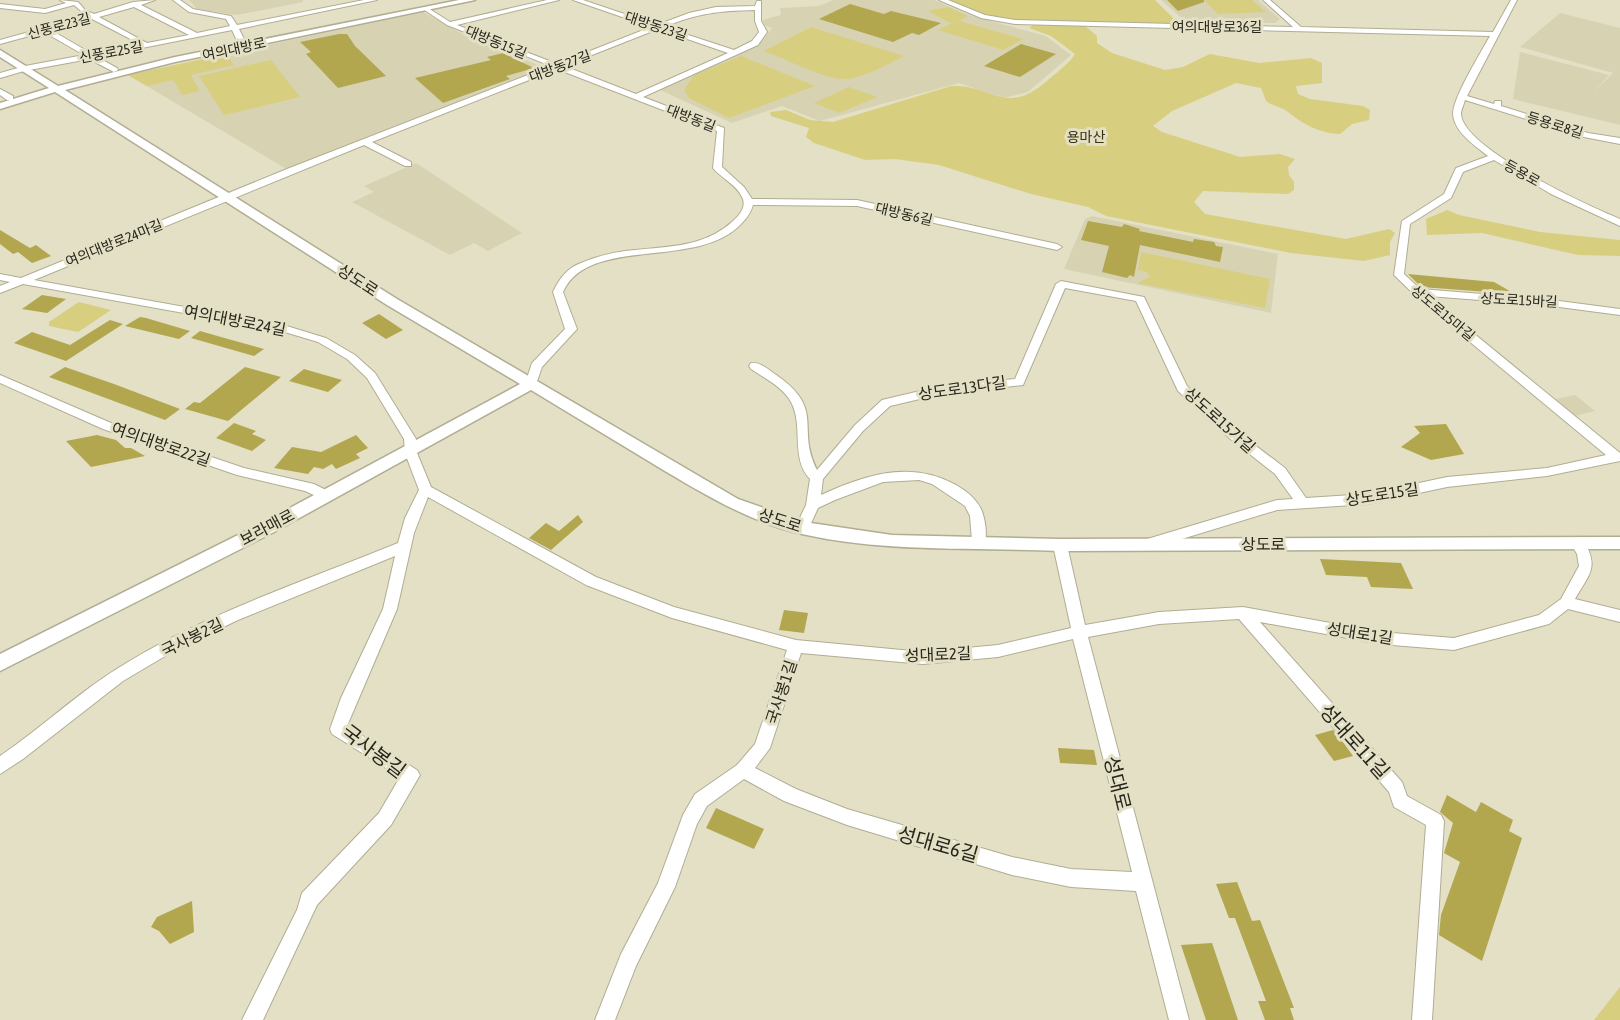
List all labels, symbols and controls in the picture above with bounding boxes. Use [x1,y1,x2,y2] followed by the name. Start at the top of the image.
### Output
[623,8,689,44] street label: 대방동23길
[26,10,92,42] street label: 신풍로23길
[1172,19,1262,35] street label: 여의대방로36길
[463,22,529,62] street label: 대방동15길
[201,34,267,64] street label: 여의대방로
[78,38,144,66] street label: 신풍로25길
[527,47,593,85] street label: 대방동27길
[664,101,718,135] street label: 대방동길
[1525,109,1585,141] street label: 등용로8길
[1067,129,1105,145] park label: 용마산
[1501,157,1543,189] street label: 등용로
[874,200,934,228] street label: 대방동6길
[63,216,165,270] street label: 여의대방로24마길
[335,260,382,300] street label: 상도로
[1408,282,1478,344] street label: 상도로15마길
[1480,290,1558,310] street label: 상도로15바길
[183,301,287,339] street label: 여의대방로24길
[917,373,1007,403] street label: 상도로13다길
[1181,384,1259,456] street label: 상도로15가길
[109,419,213,469] street label: 여의대방로22길
[1344,479,1420,509] street label: 상도로15길
[237,505,297,549] street label: 보라매로
[756,505,804,535] street label: 상도로
[1241,535,1285,553] street label: 상도로
[158,614,226,660] street label: 국사봉2길
[1326,619,1394,647] street label: 성대로1길
[905,644,971,664] street label: 성대로2길
[762,658,800,726] street label: 국사봉1길
[1316,699,1394,783] street label: 성대로11길
[338,720,410,782] street label: 국사봉길
[1100,753,1136,813] street label: 성대로
[895,822,981,866] street label: 성대로6길

